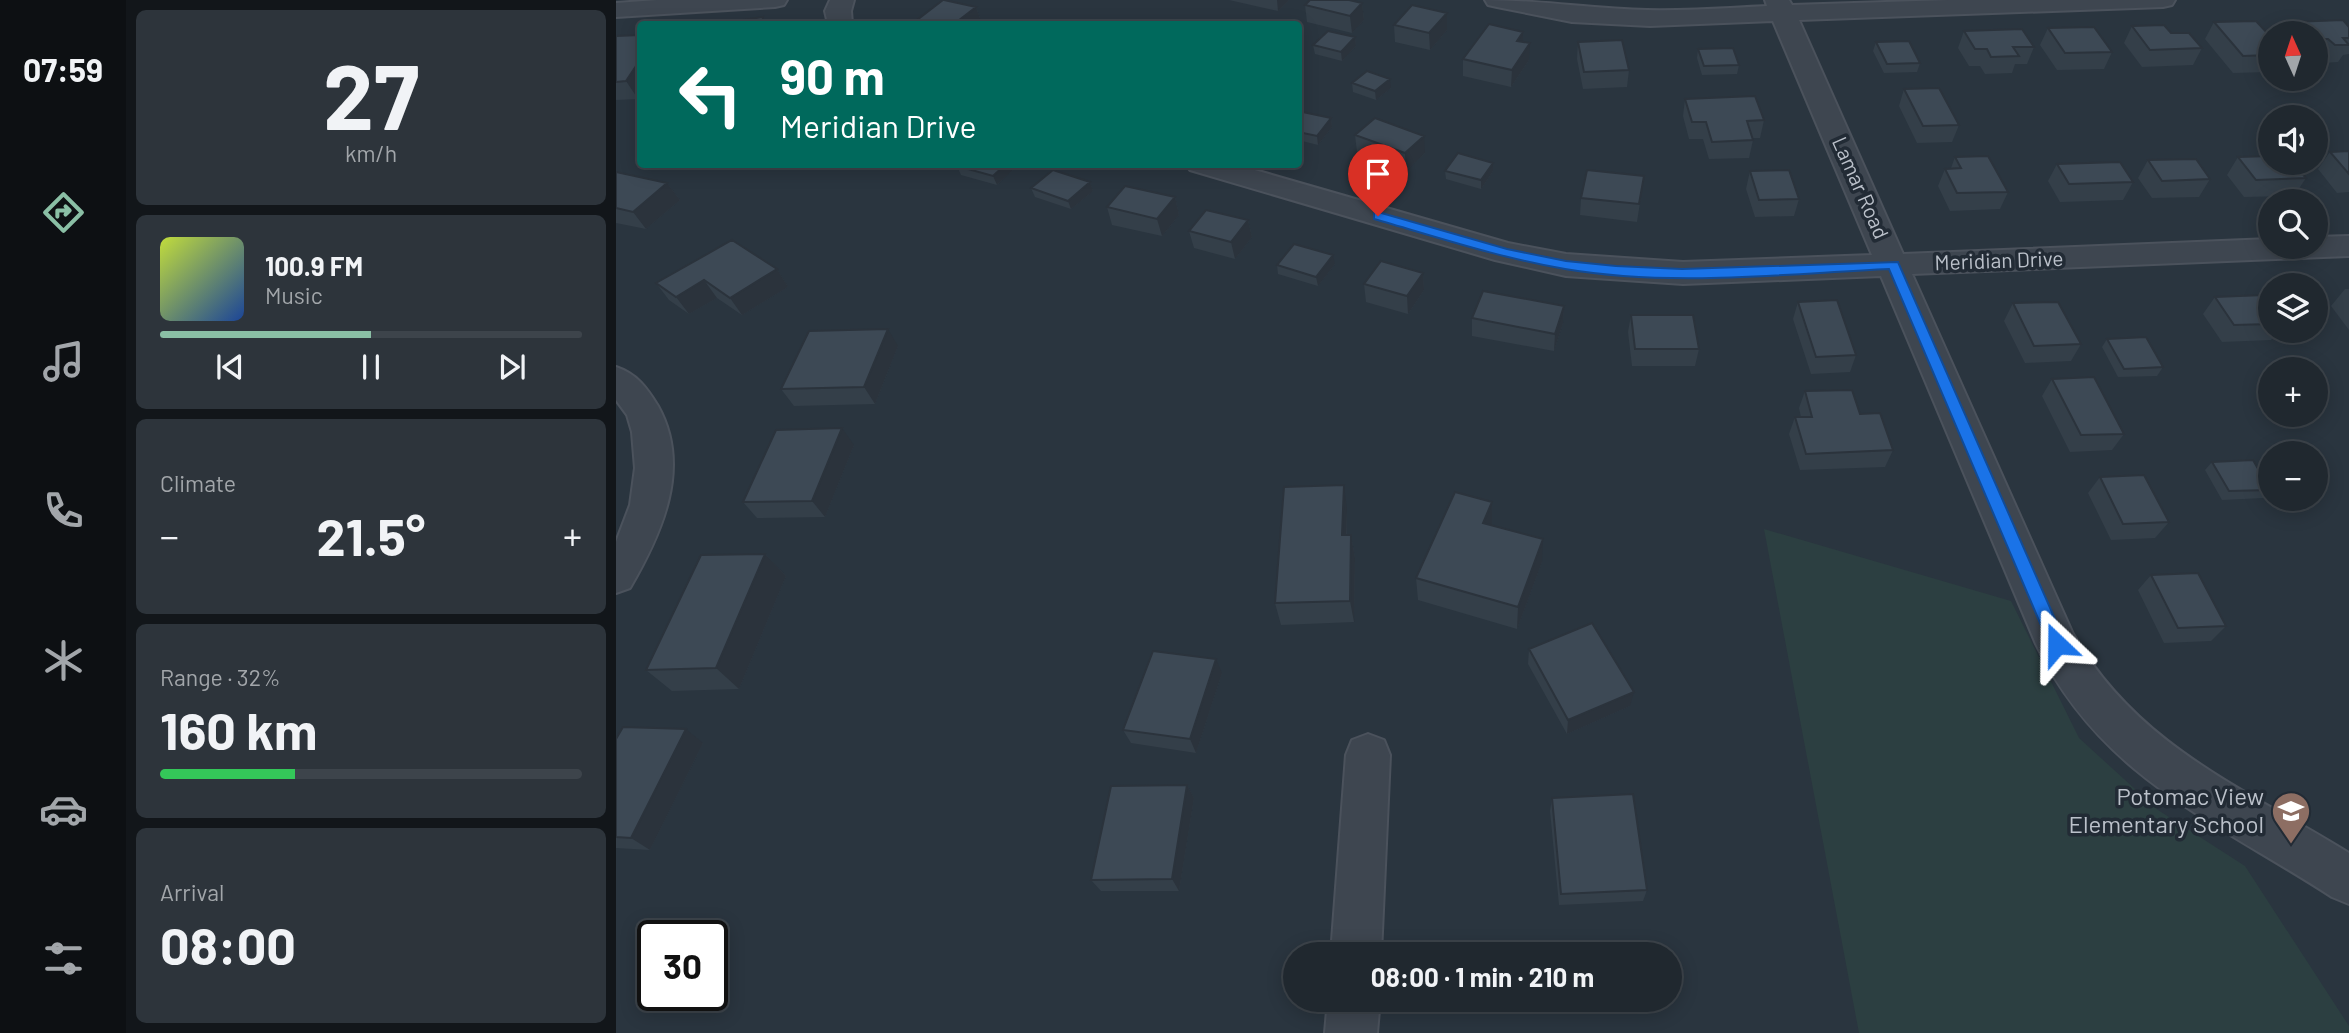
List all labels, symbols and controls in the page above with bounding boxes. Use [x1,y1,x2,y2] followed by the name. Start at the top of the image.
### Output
[2258,21,2328,91] north arrow
[2258,21,2328,511] map controls
[323,39,419,148] text: 27
[780,46,885,105] text: 90 m
[665,49,756,140] icon: left
[23,50,103,88] text: 07:59
[2258,105,2328,175] button: sound
[780,106,977,144] text: Meridian Drive
[1828,132,1895,242] street label: Lamar Road
[345,139,397,167] text: km/h
[1348,144,1408,216] pin
[1359,155,1397,193] icon: arrive
[39,188,88,237] icon: directions
[2258,189,2328,259] button: search
[1934,245,2064,274] street label: Meridian Drive
[265,250,363,281] text: 100.9 FM
[2258,273,2328,343] button: layers
[265,281,323,309] text: Music
[39,337,88,386] icon: music
[211,348,249,386] icon: previous
[352,348,390,386] icon: pause
[493,348,531,386] icon: next
[2258,357,2328,427] button: +
[2258,441,2328,511] button: −
[160,469,236,497] text: Climate
[39,486,88,535] icon: phone
[317,504,425,566] text: 21.5°
[160,512,179,558] text: −
[563,512,582,558] text: +
[2020,607,2094,681] position arrow
[39,636,88,685] icon: climate
[160,663,281,691] text: Range · 32%
[160,698,318,760] text: 160 km
[2069,781,2264,838] place label: Potomac View Elementary School
[39,785,88,834] icon: car
[2270,790,2312,845] school or university icon: Potomac View Elementary School
[160,878,224,906] text: Arrival
[160,913,296,975] text: 08:00
[637,920,728,1011] speed limit sign: 30
[39,934,88,983] icon: filters
[1371,961,1594,992] text: 08:00 · 1 min · 210 m

